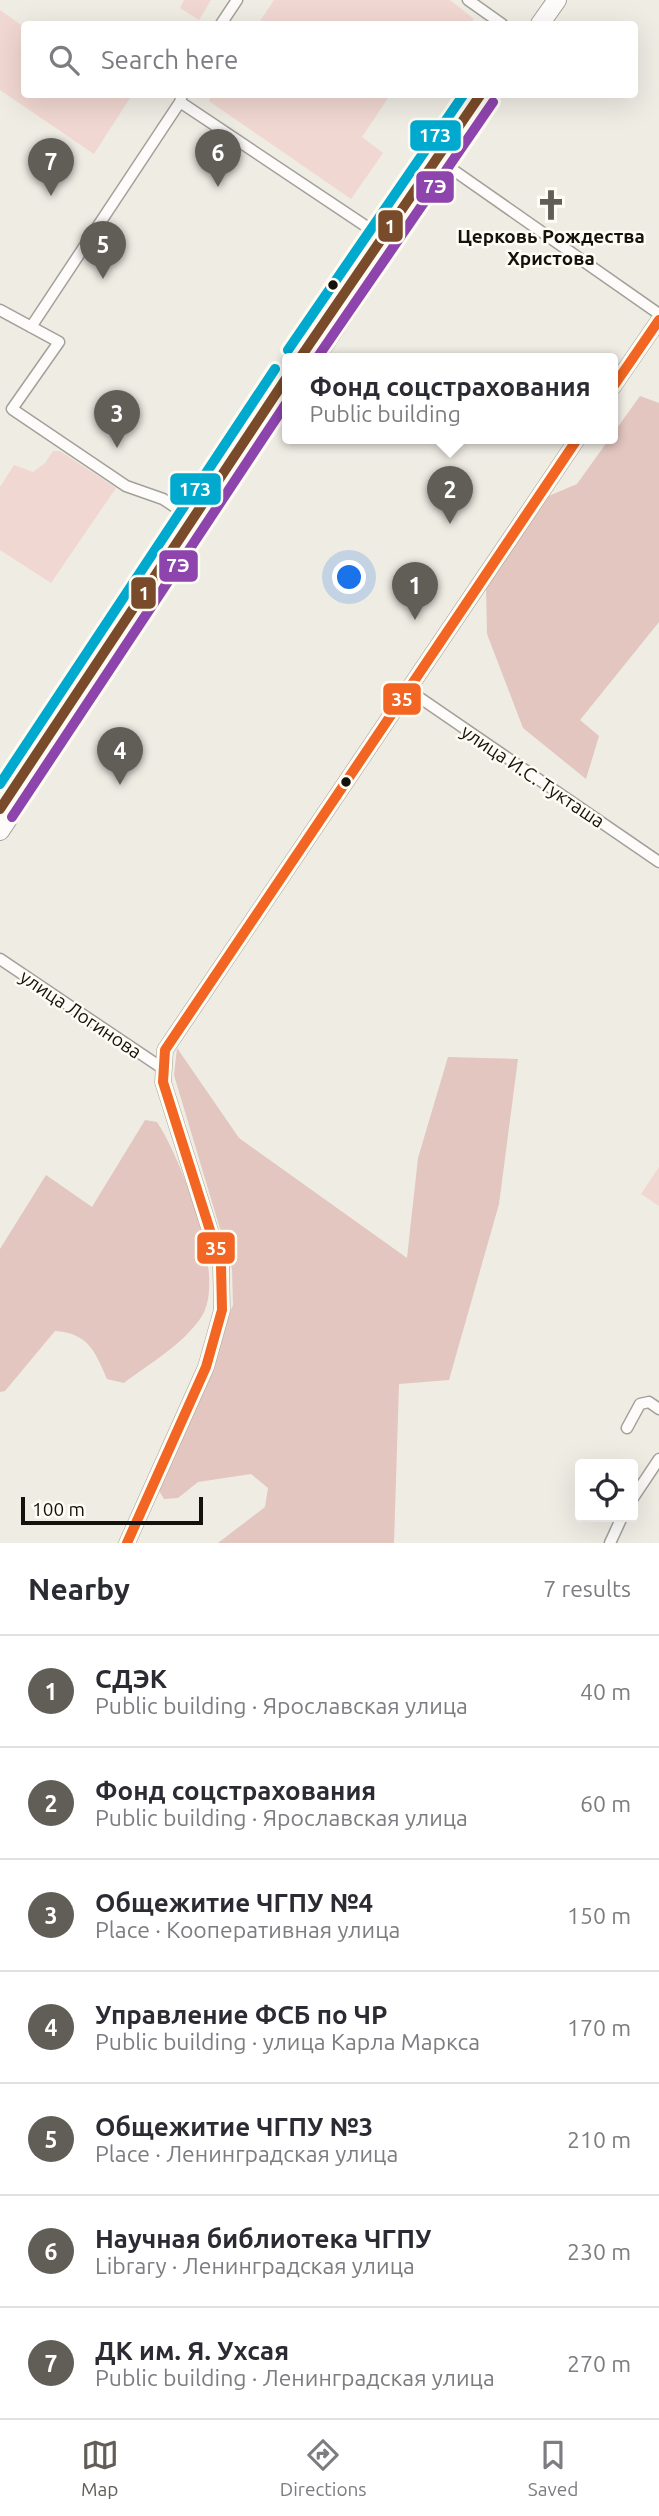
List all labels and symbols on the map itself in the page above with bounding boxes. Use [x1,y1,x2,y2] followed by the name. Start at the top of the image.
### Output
[409,119,462,152] line badge: 173
[419,124,451,146] text: 173
[195,129,241,187] pin: 6
[28,138,74,196] pin: 7
[415,170,455,204] line badge: 7Э
[423,175,447,197] text: 7Э
[534,188,568,222] church icon: Церковь Рождества Христова
[377,209,404,243] line badge: 1
[385,215,395,237] text: 1
[80,221,126,279] pin: 5
[457,225,645,269] place label: Церковь Рождества Христова
[326,278,340,292] unlabelled marker
[94,390,140,448] pin: 3
[427,466,473,524] pin: 2
[169,472,222,506] line badge: 173
[179,478,211,500] text: 173
[158,549,199,583] line badge: 7Э
[166,554,190,576] text: 7Э
[332,560,366,594] your location
[392,562,438,620] pin: 1
[130,576,157,610] line badge: 1
[139,582,149,604] text: 1
[382,682,422,716] line badge: 35
[391,688,413,710] text: 35
[457,720,609,832] street label: улица И.С. Тукташа
[97,727,143,785] pin: 4
[339,775,353,789] unlabelled marker
[16,965,146,1063] street label: улица Логинова
[196,1231,236,1265] line badge: 35
[205,1237,227,1259] text: 35
[21,1494,203,1526] scale bar

